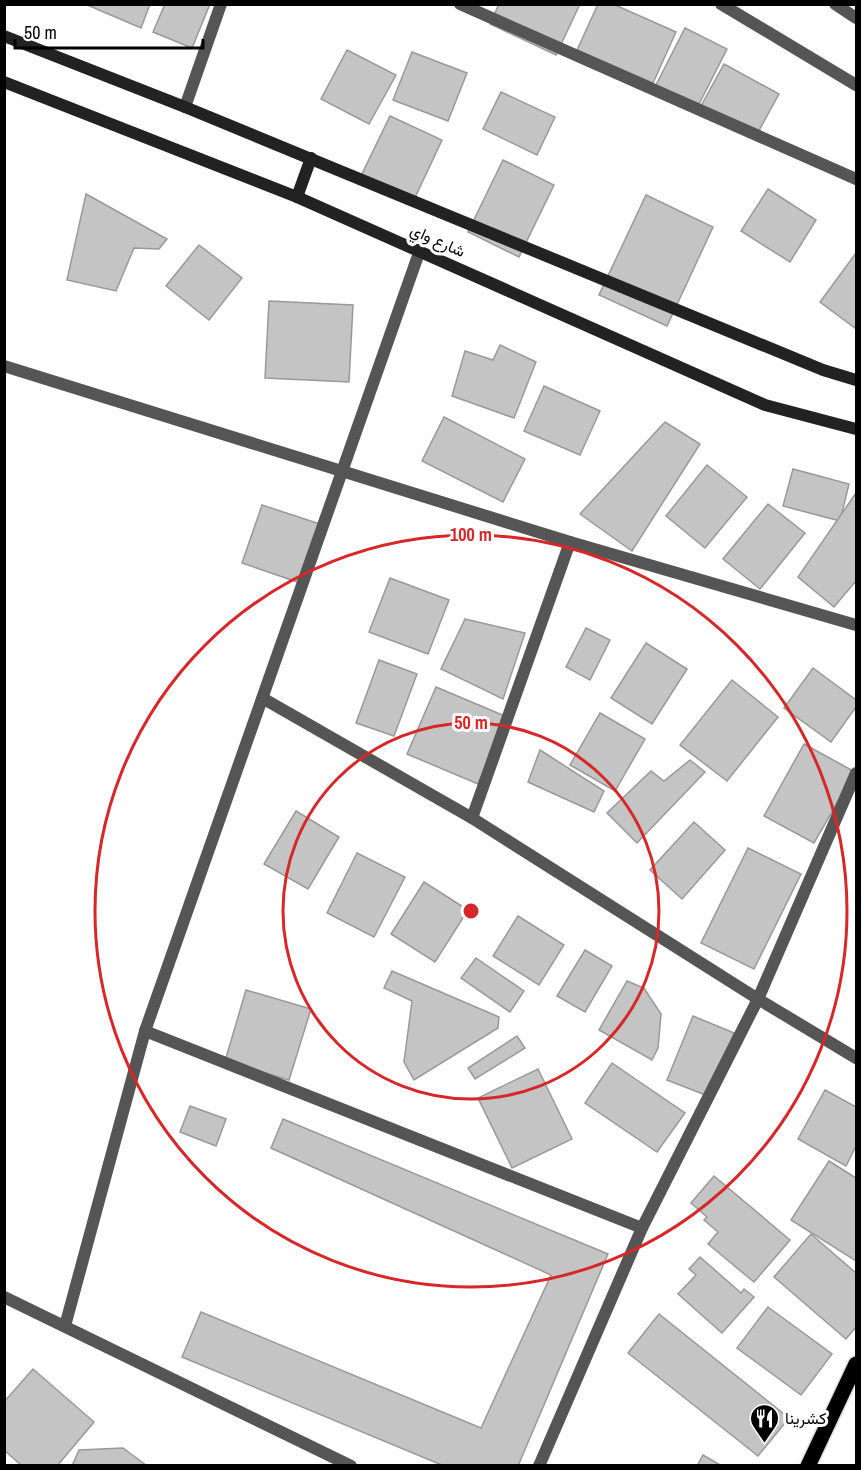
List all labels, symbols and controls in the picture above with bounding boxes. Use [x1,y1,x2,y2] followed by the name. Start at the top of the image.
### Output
[15,12,202,50] scale bar
[24,20,57,45] text: 50 m
[406,218,469,265] street label: شارع واي
[450,522,492,547] text: 100 m
[454,710,488,735] text: 50 m
[461,901,481,921] centre of rings
[748,1402,780,1444] restaurant icon: كشرينا
[785,1407,826,1429] place label: كشرينا

